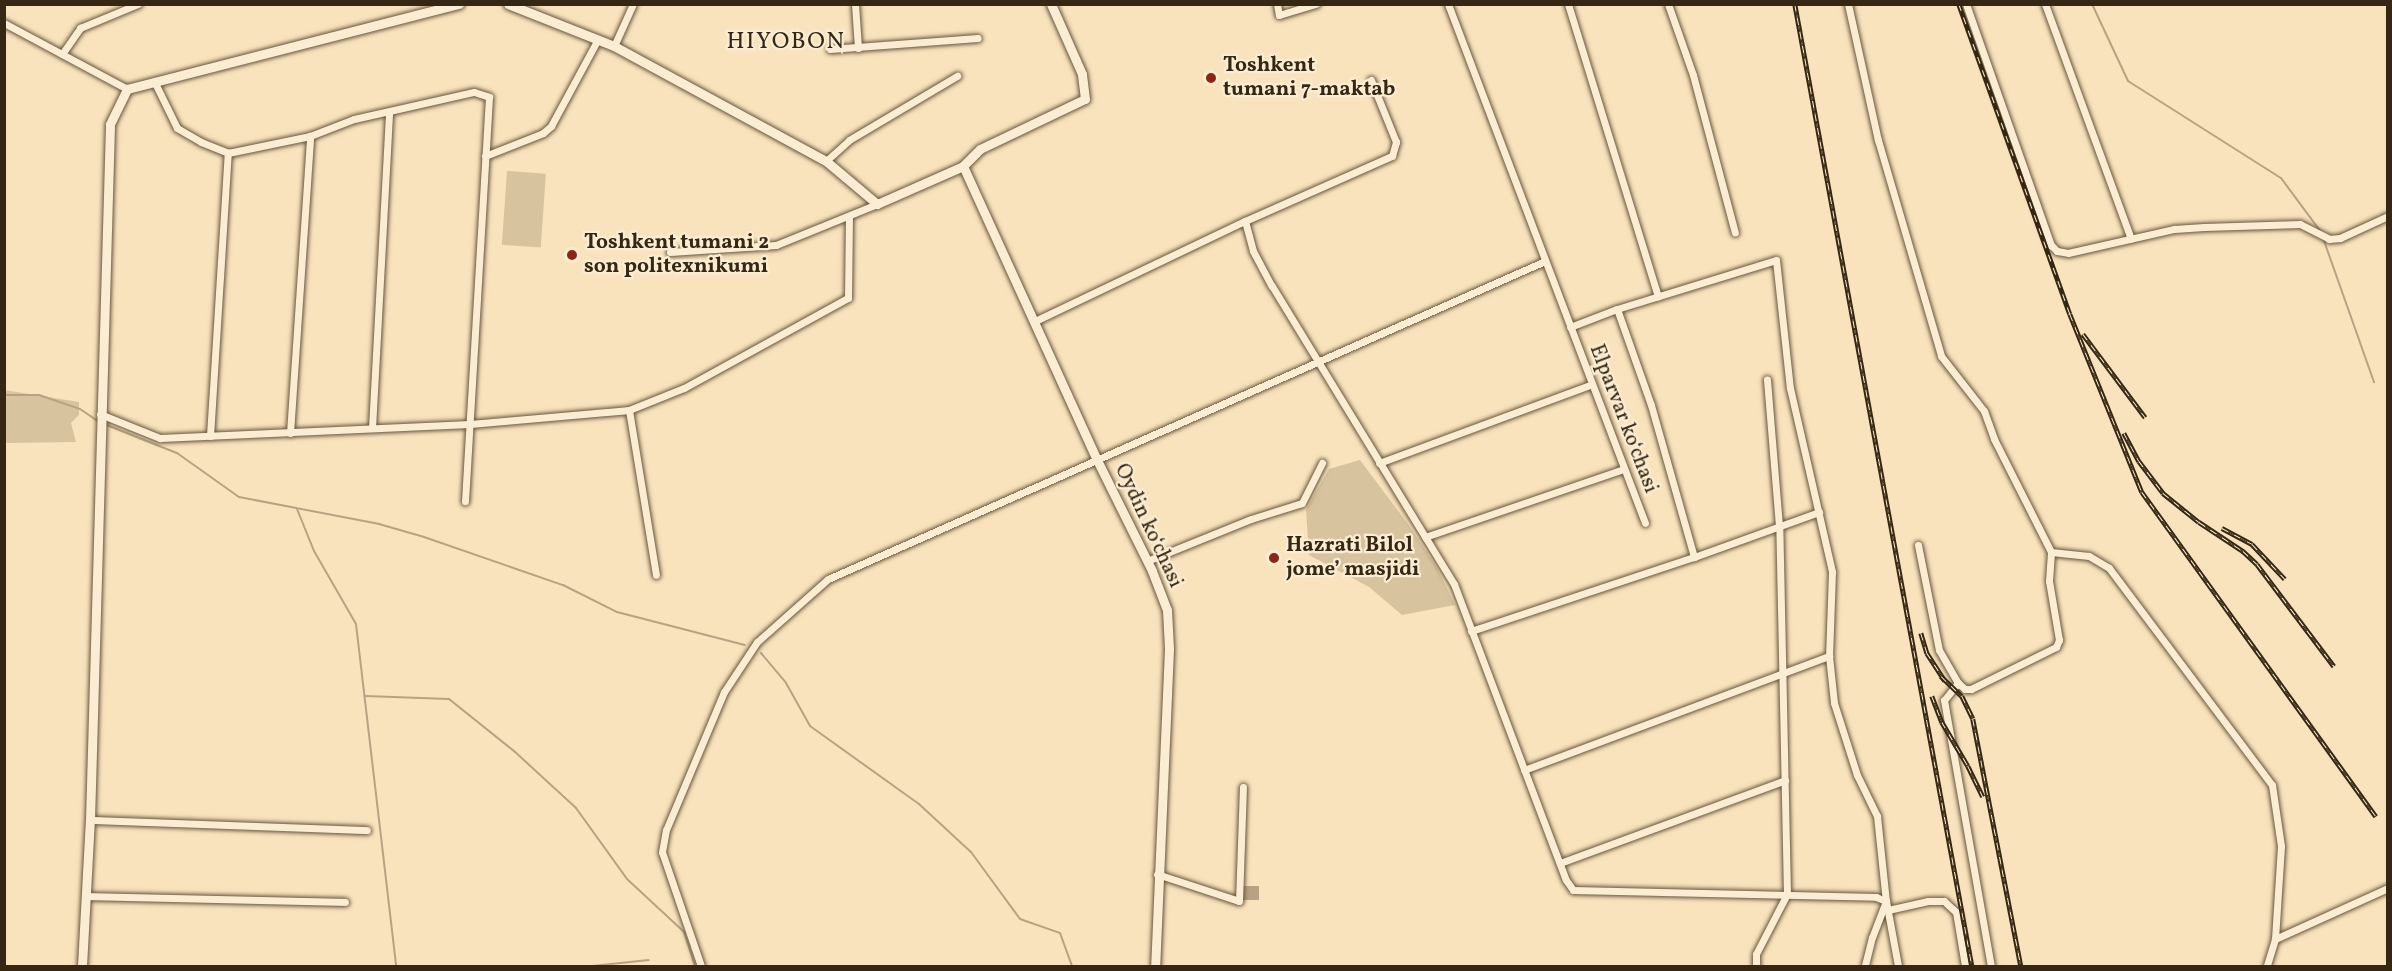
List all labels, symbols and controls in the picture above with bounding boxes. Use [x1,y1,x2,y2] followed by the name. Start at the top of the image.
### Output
[726,29,846,57] district label: HIYOBON
[1223,53,1395,103] place label: Toshkent tumani 7-maktab
[1204,71,1218,85] marker: Toshkent tumani 7-maktab
[584,230,769,280] place label: Toshkent tumani 2 son politexnikumi
[565,248,579,262] marker: Toshkent tumani 2 son politexnikumi
[1583,341,1663,497] street label: Elparvar ko‘chasi
[1108,460,1188,592] street label: Oydin ko‘chasi
[1286,533,1419,583] place label: Hazrati Bilol jome’ masjidi
[1267,551,1281,565] marker: Hazrati Bilol jome’ masjidi

